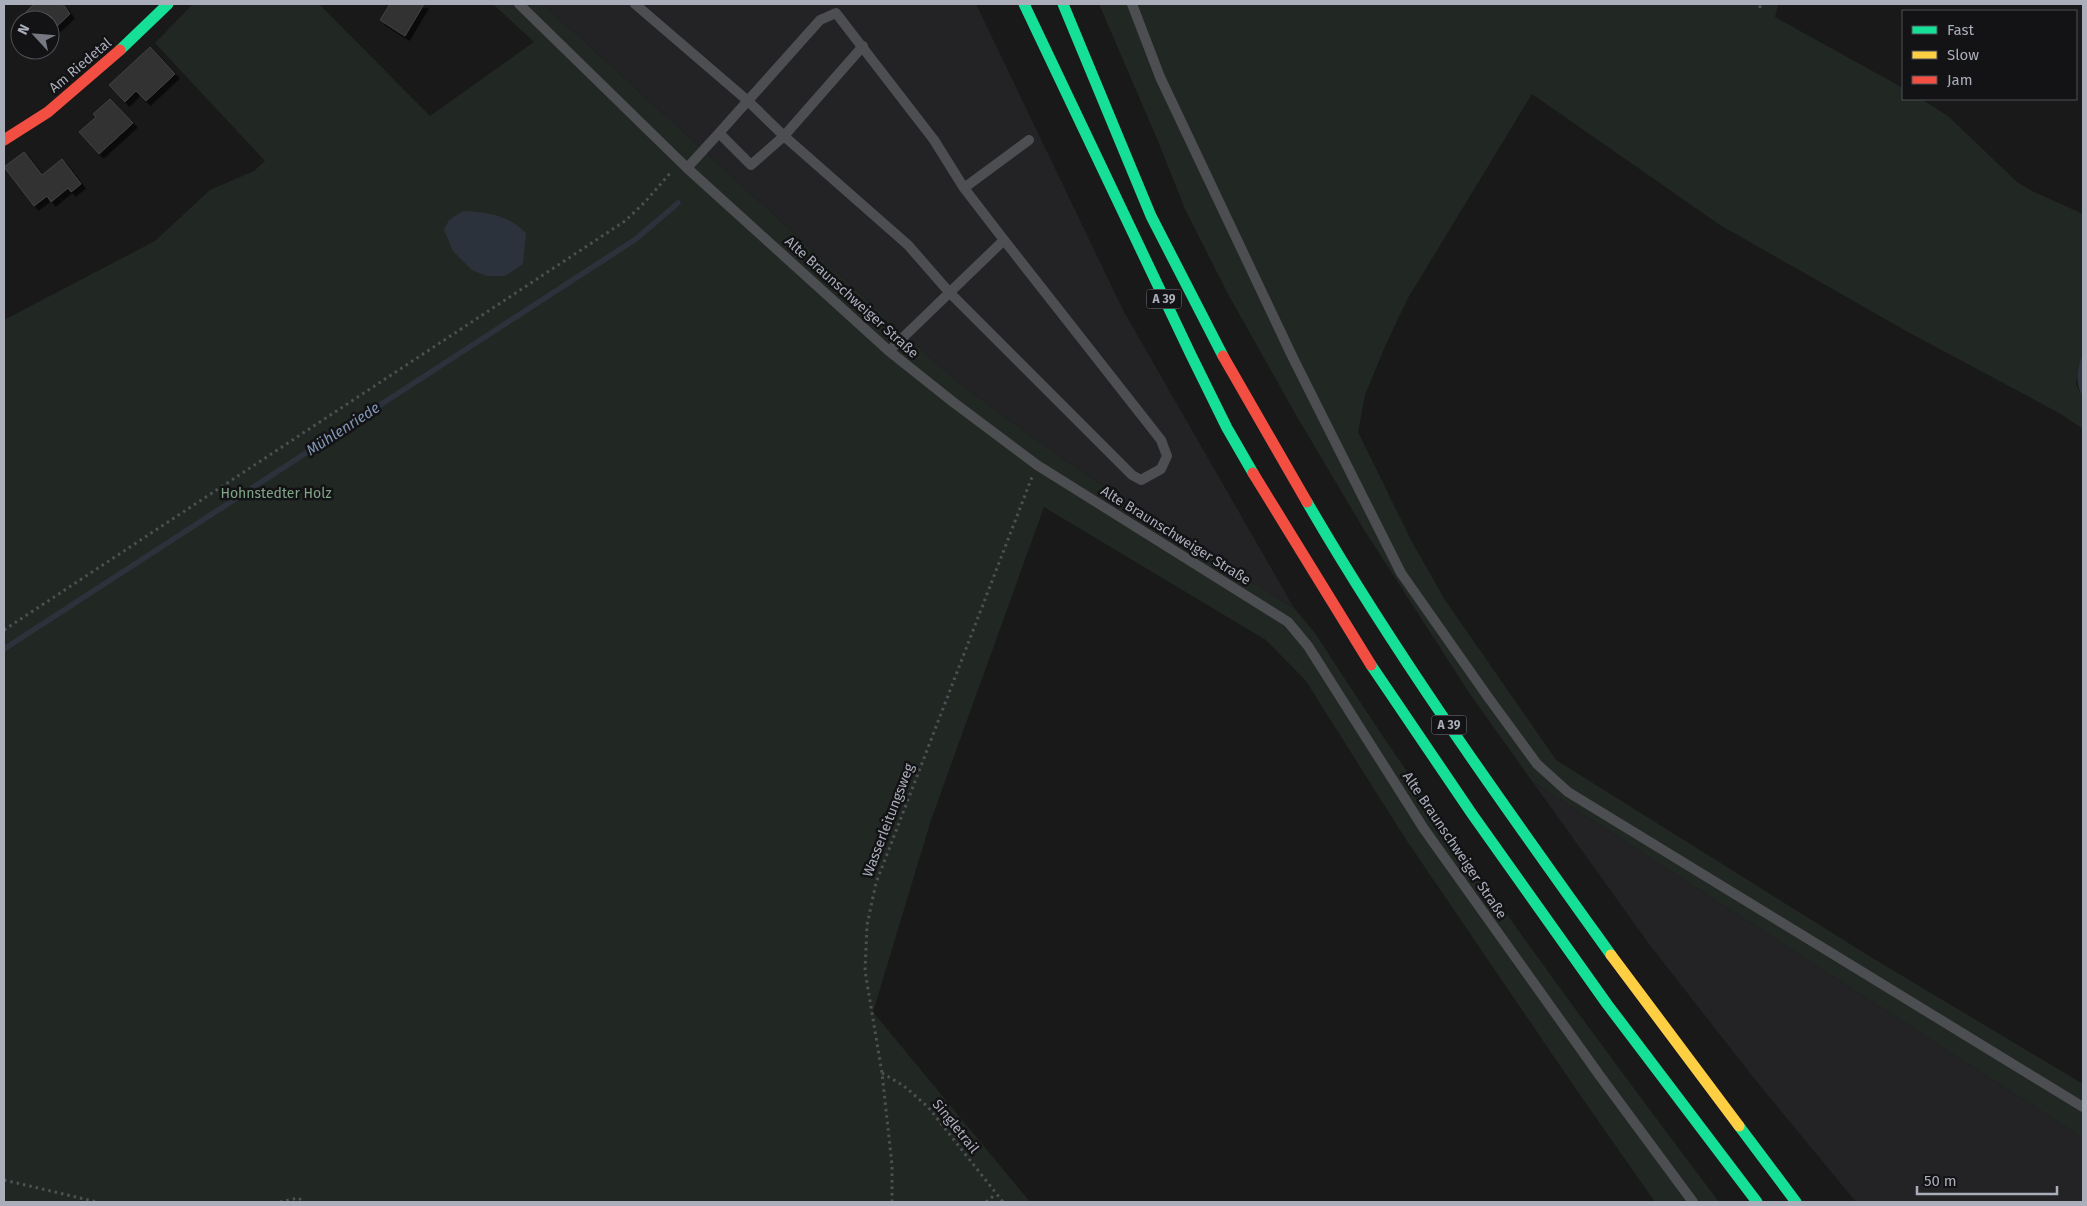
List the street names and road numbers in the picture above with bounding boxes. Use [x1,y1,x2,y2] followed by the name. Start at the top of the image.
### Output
[46,34,115,96] street label: Am Riedetal
[781,233,922,362] street label: Alte Braunschweiger Straße
[1146,290,1182,308] road number: A 39
[1098,482,1254,589] street label: Alte Braunschweiger Straße
[1432,716,1466,734] road number: A 39
[859,760,918,879] street label: Wasserleitungsweg
[1399,769,1510,922] street label: Alte Braunschweiger Straße
[929,1096,982,1157] street label: Singletrail

